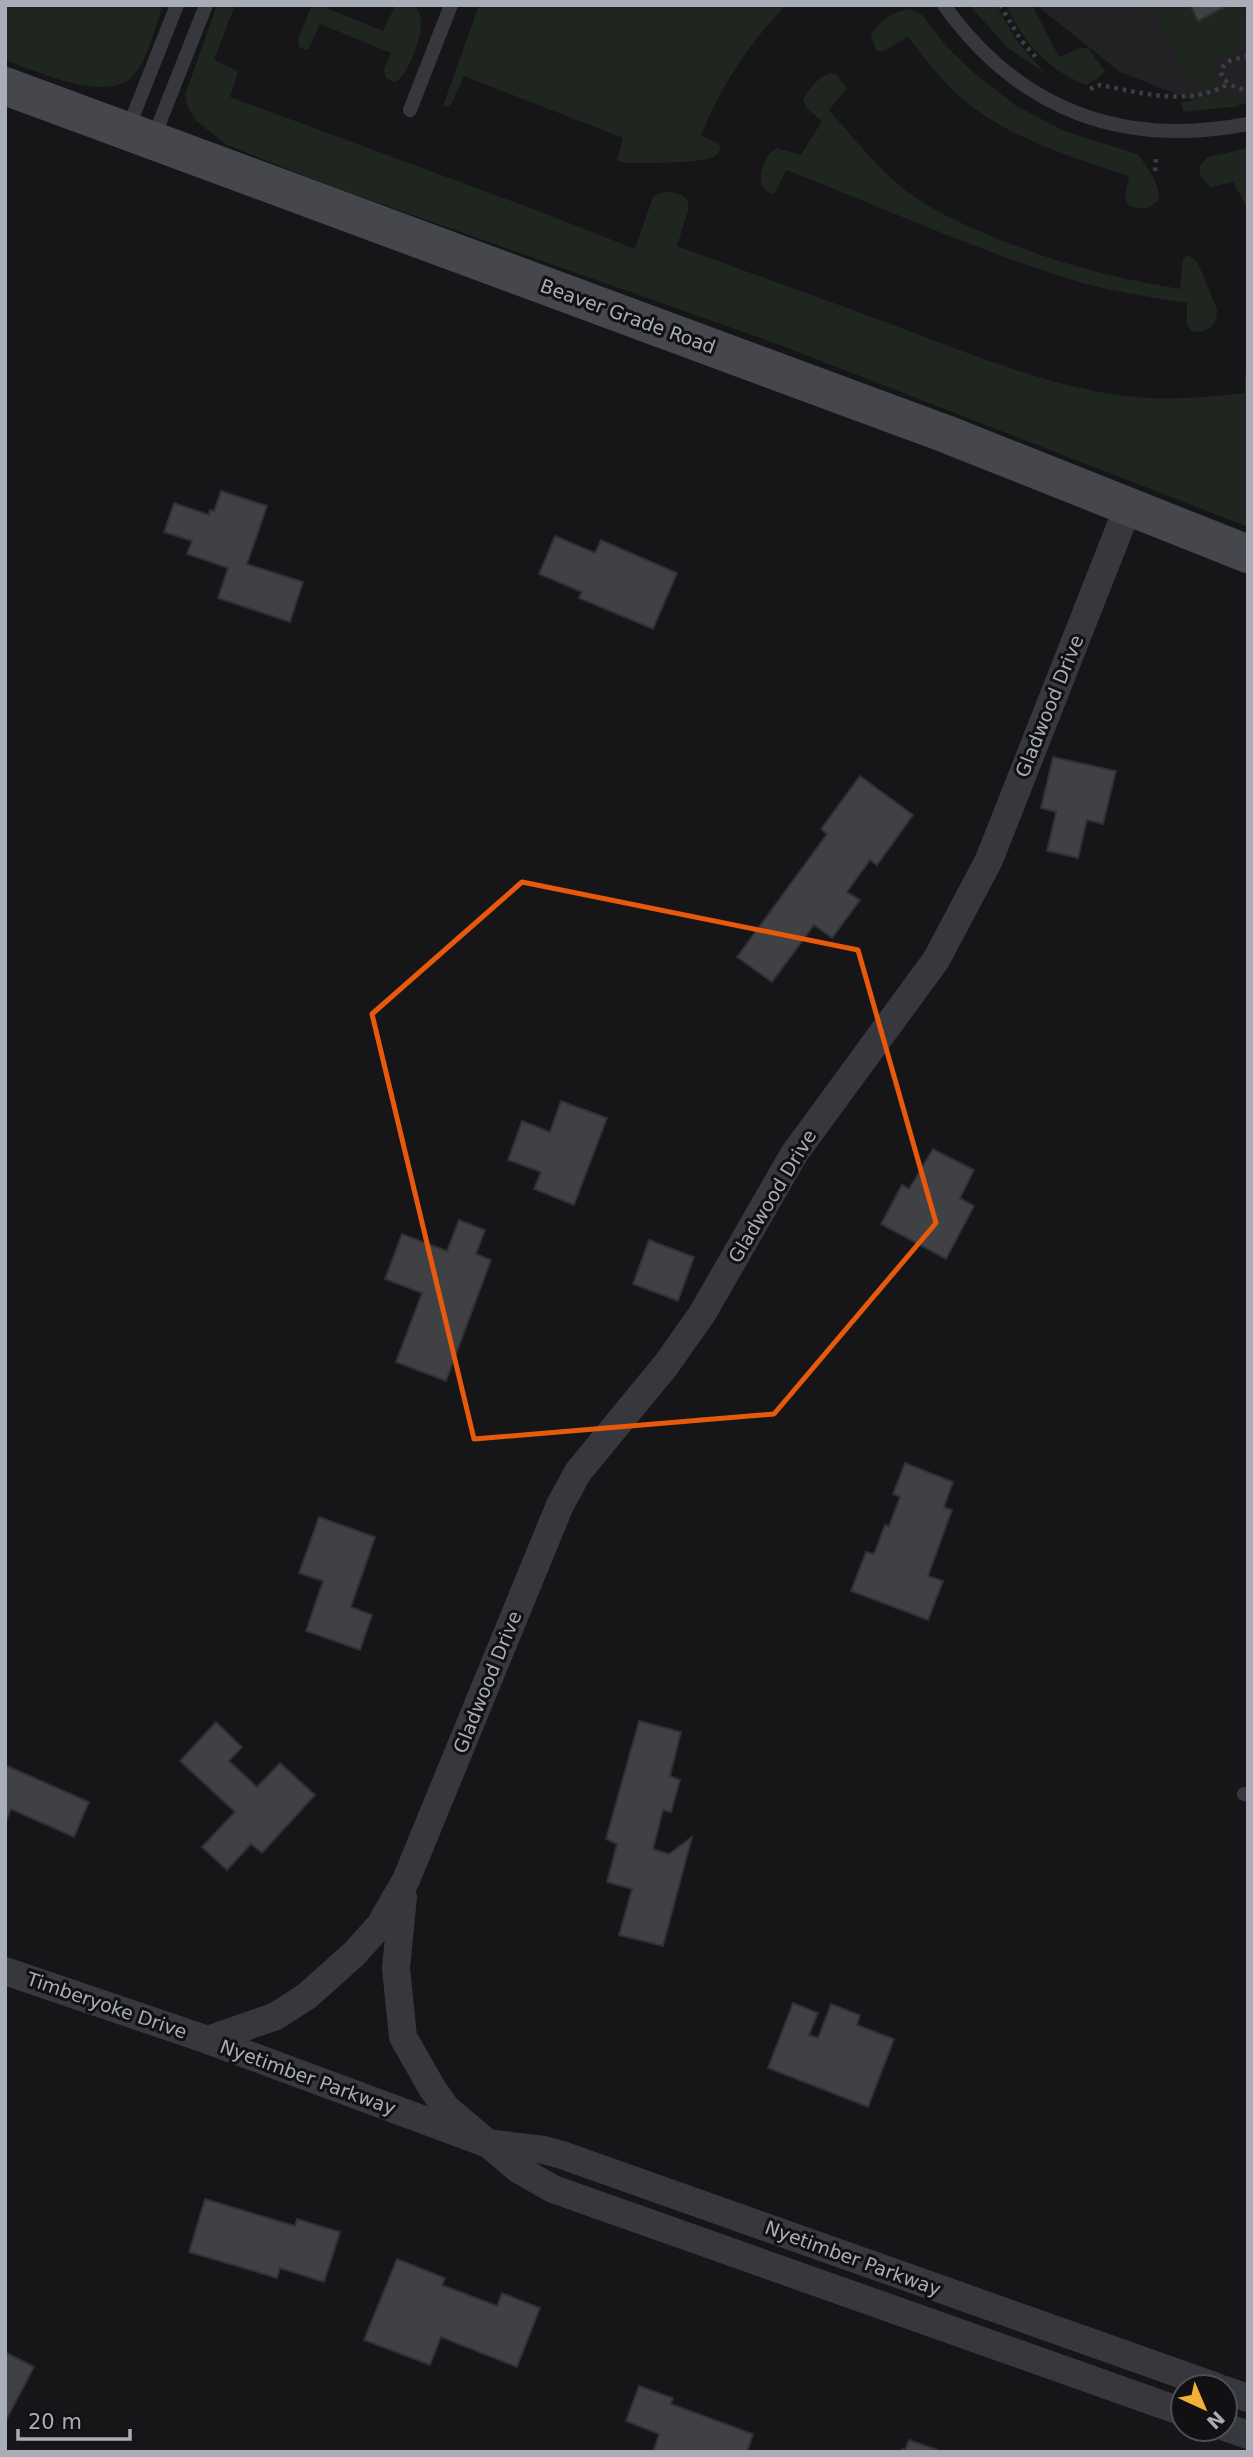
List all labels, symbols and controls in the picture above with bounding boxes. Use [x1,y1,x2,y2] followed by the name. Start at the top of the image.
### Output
[537,274,719,358] street label: Beaver Grade Road
[1010,632,1088,780] street label: Gladwood Drive
[724,1126,820,1266] street label: Gladwood Drive
[448,1608,526,1756] street label: Gladwood Drive
[23,1967,190,2043] street label: Timberyoke Drive
[217,2035,399,2119] street label: Nyetimber Parkway
[762,2216,944,2300] street label: Nyetimber Parkway
[1169,2373,1239,2443] north arrow
[18,2398,130,2442] scale bar
[1202,2407,1229,2434] text: N
[28,2410,82,2434] text: 20 m

